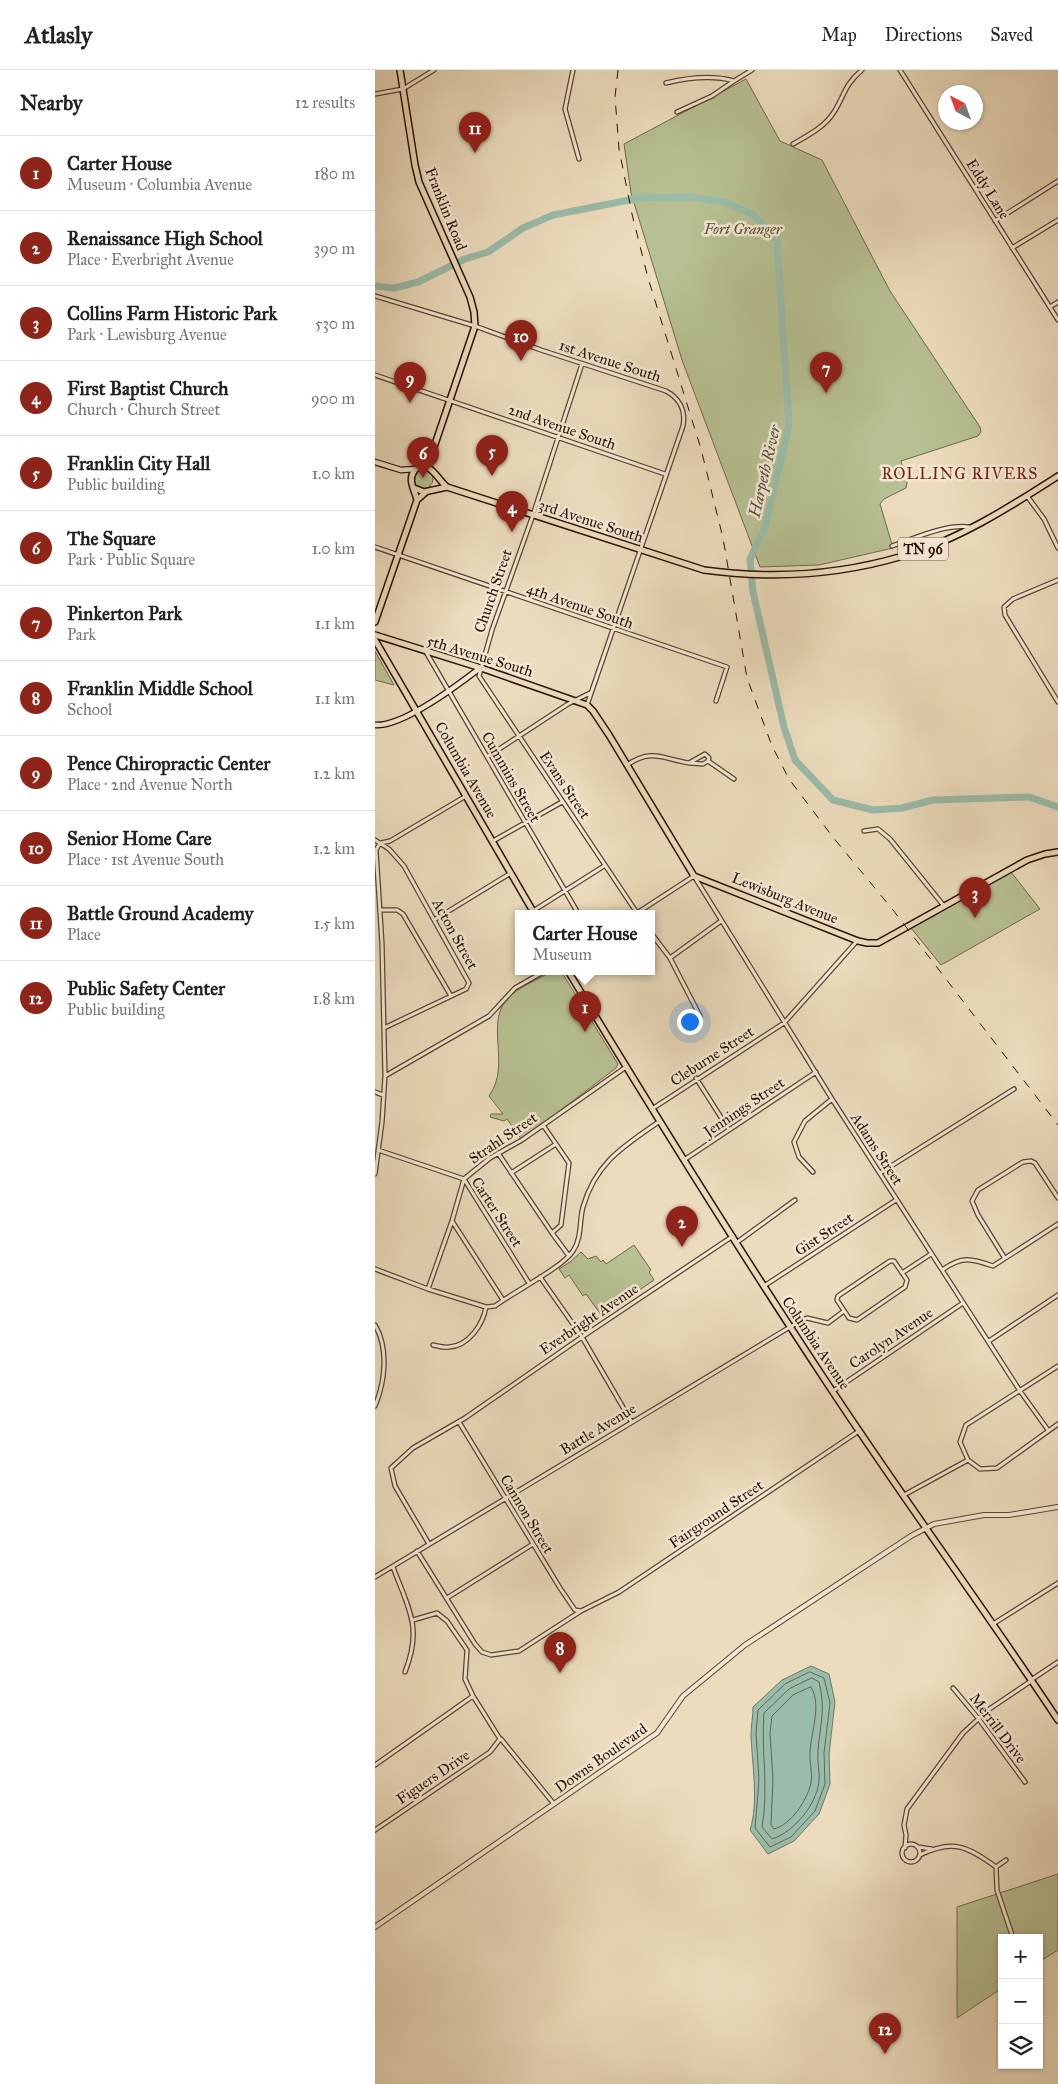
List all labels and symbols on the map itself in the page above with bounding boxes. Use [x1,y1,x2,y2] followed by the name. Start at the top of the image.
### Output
[938,85,983,130] north arrow
[459,112,491,153] pin: 11
[962,156,1014,222] street label: Eddy Lane
[421,165,471,254] street label: Franklin Road
[703,220,783,238] park label: Fort Granger
[505,320,537,361] pin: 10
[557,336,664,386] street label: 1st Avenue South
[810,352,842,393] pin: 7
[394,362,426,403] pin: 9
[506,400,619,454] street label: 2nd Avenue South
[744,422,786,520] water label: Harpeth River
[476,435,508,476] pin: 5
[407,437,439,478] pin: 6
[881,464,1039,483] district label: ROLLING RIVERS
[496,491,528,532] pin: 4
[537,496,646,547] street label: 3rd Avenue South
[898,538,948,560] road number: TN 96
[470,546,516,635] street label: Church Street
[524,579,636,633] street label: 4th Avenue South
[425,631,536,681] street label: 5th Avenue South
[431,719,501,821] street label: Columbia Avenue
[478,728,545,826] street label: Cummins Street
[536,748,595,823] street label: Evans Street
[729,869,841,927] street label: Lewisburg Avenue
[959,877,991,918] pin: 3
[428,895,482,973] street label: Acton Street
[569,991,601,1032] pin: 1
[677,1009,703,1035] your location
[667,1022,758,1090] street label: Cleburne Street
[699,1073,789,1143] street label: Jennings Street
[465,1108,541,1167] street label: Strahl Street
[846,1109,907,1189] street label: Adams Street
[468,1174,527,1251] street label: Carter Street
[666,1206,698,1247] pin: 2
[791,1208,857,1260] street label: Gist Street
[536,1279,642,1359] street label: Everbright Avenue
[778,1293,854,1393] street label: Columbia Avenue
[846,1303,936,1373] street label: Carolyn Avenue
[557,1399,639,1459] street label: Battle Avenue
[496,1471,558,1557] street label: Cannon Street
[665,1475,767,1552] street label: Fairground Street
[544,1632,576,1673] pin: 8
[966,1689,1030,1767] street label: Merrill Drive
[551,1719,651,1796] street label: Downs Boulevard
[393,1746,473,1808] street label: Figuers Drive
[869,2013,901,2054] pin: 12

